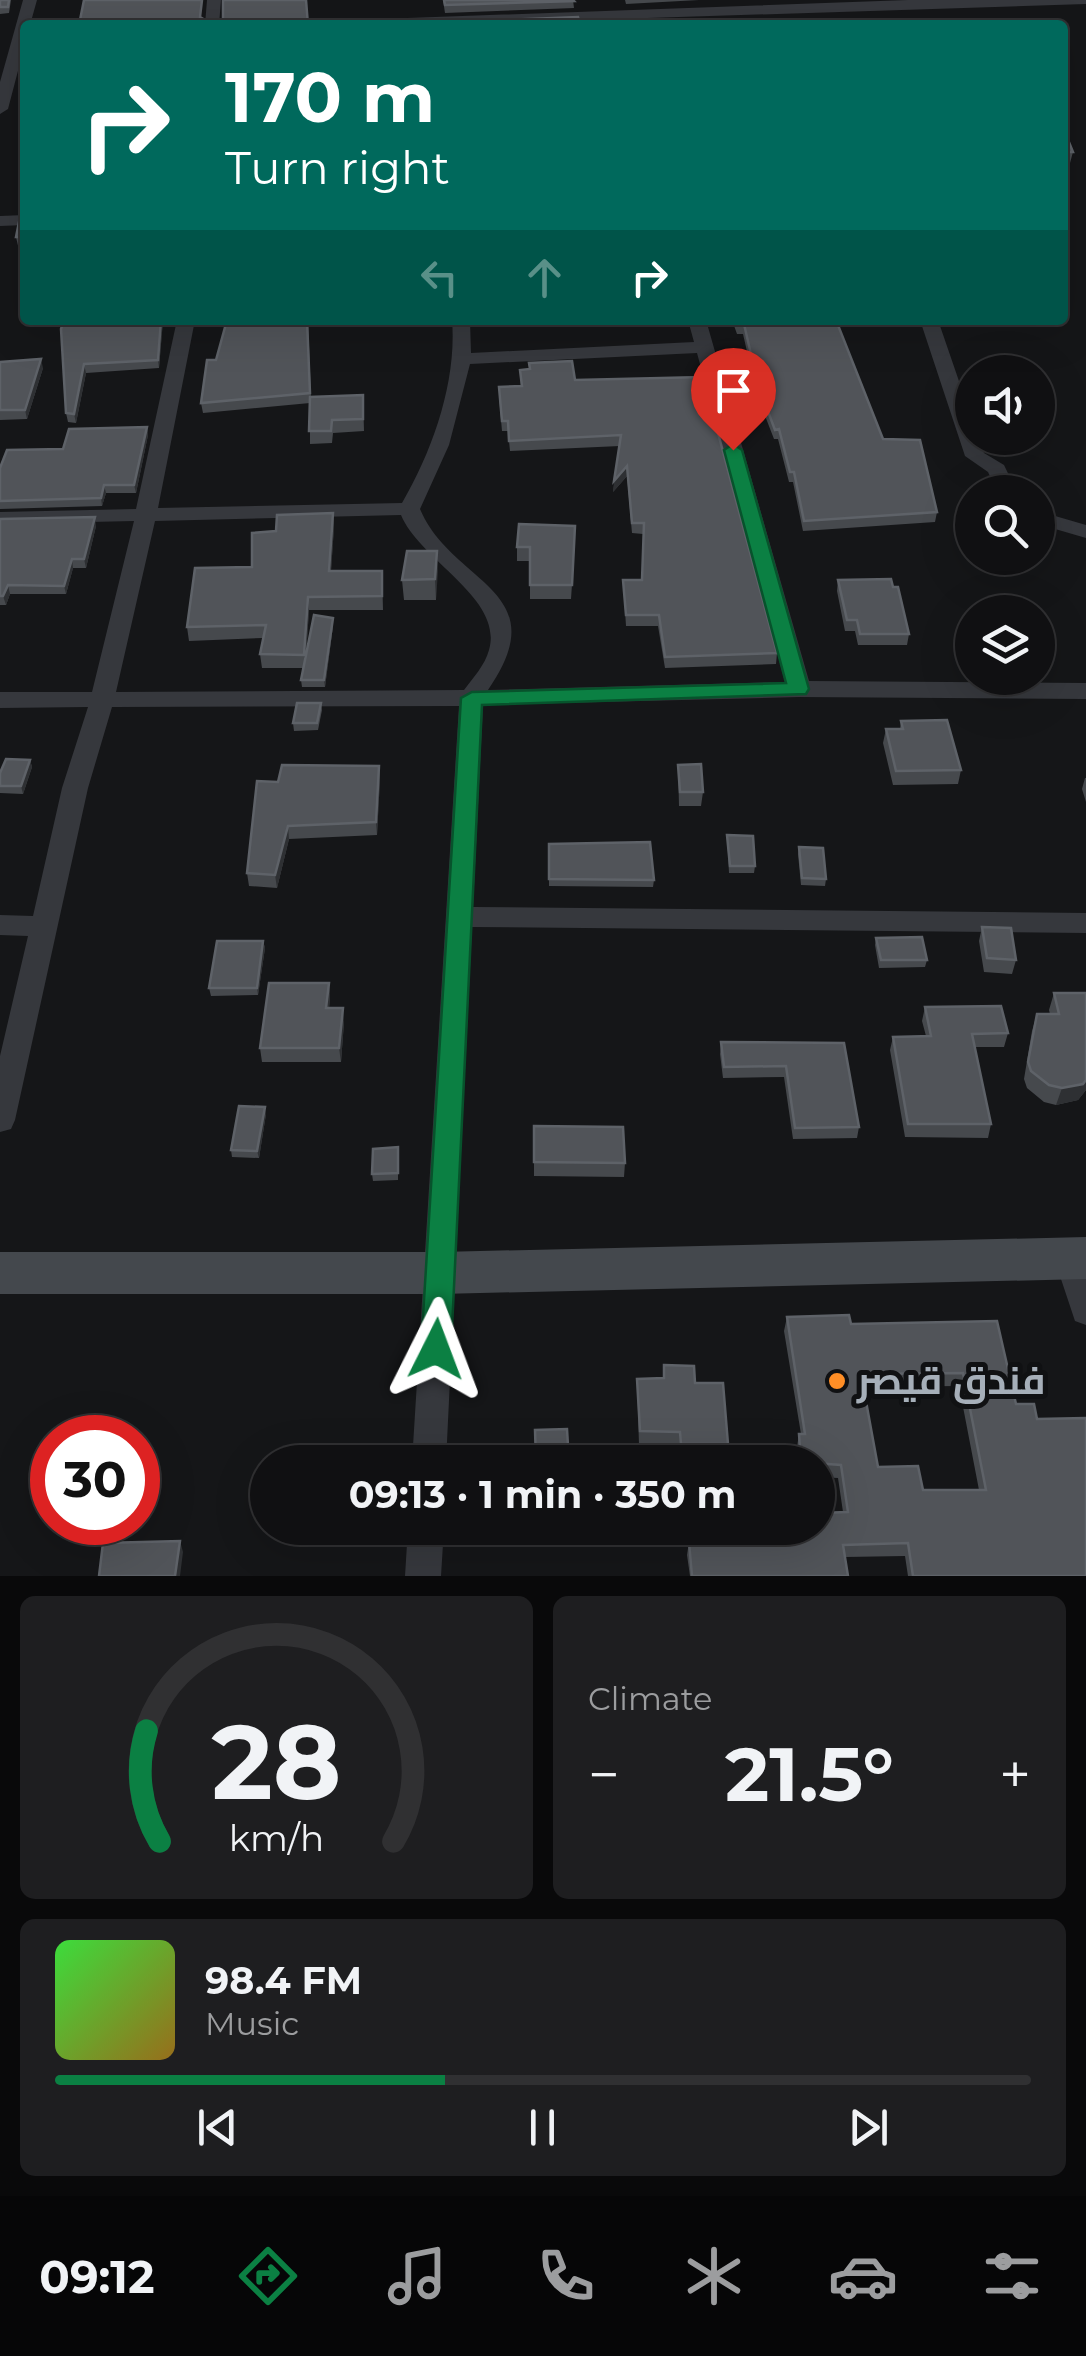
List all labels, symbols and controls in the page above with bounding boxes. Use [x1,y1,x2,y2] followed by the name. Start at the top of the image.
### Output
[225,54,435,140] text: 170 m
[60,60,190,190] icon: right
[225,140,450,195] text: Turn right
[412,250,467,305] icon: left
[517,250,572,305] icon: ahead
[622,250,677,305] icon: right
[691,348,776,451] pin
[955,355,1055,695] map controls
[955,355,1055,455] button: sound
[706,363,761,418] icon: arrive
[955,475,1055,575] button: search
[955,595,1055,695] button: layers
[384,1297,488,1401] position arrow
[856,1357,1046,1404] place label: فندق قيصر
[826,1370,848,1392] marker: فندق قيصر
[30,1415,160,1545] speed limit sign: 30
[349,1471,736,1518] text: 09:13 · 1 min · 350 m
[588,1679,712,1718] text: Climate
[211,1698,342,1825] text: 28
[725,1728,894,1820] text: 21.5°
[588,1741,620,1808] text: −
[999,1741,1031,1808] text: +
[229,1816,324,1860] text: km/h
[205,1957,362,2004] text: 98.4 FM
[205,2004,299,2043] text: Music
[190,2100,245,2155] icon: previous
[515,2100,570,2155] icon: pause
[841,2100,896,2155] icon: next
[233,2241,303,2311] icon: directions
[382,2241,452,2311] icon: music
[531,2241,601,2311] icon: phone
[679,2241,749,2311] icon: climate
[828,2241,898,2311] icon: car
[977,2241,1047,2311] icon: filters
[39,2249,155,2304] text: 09:12

